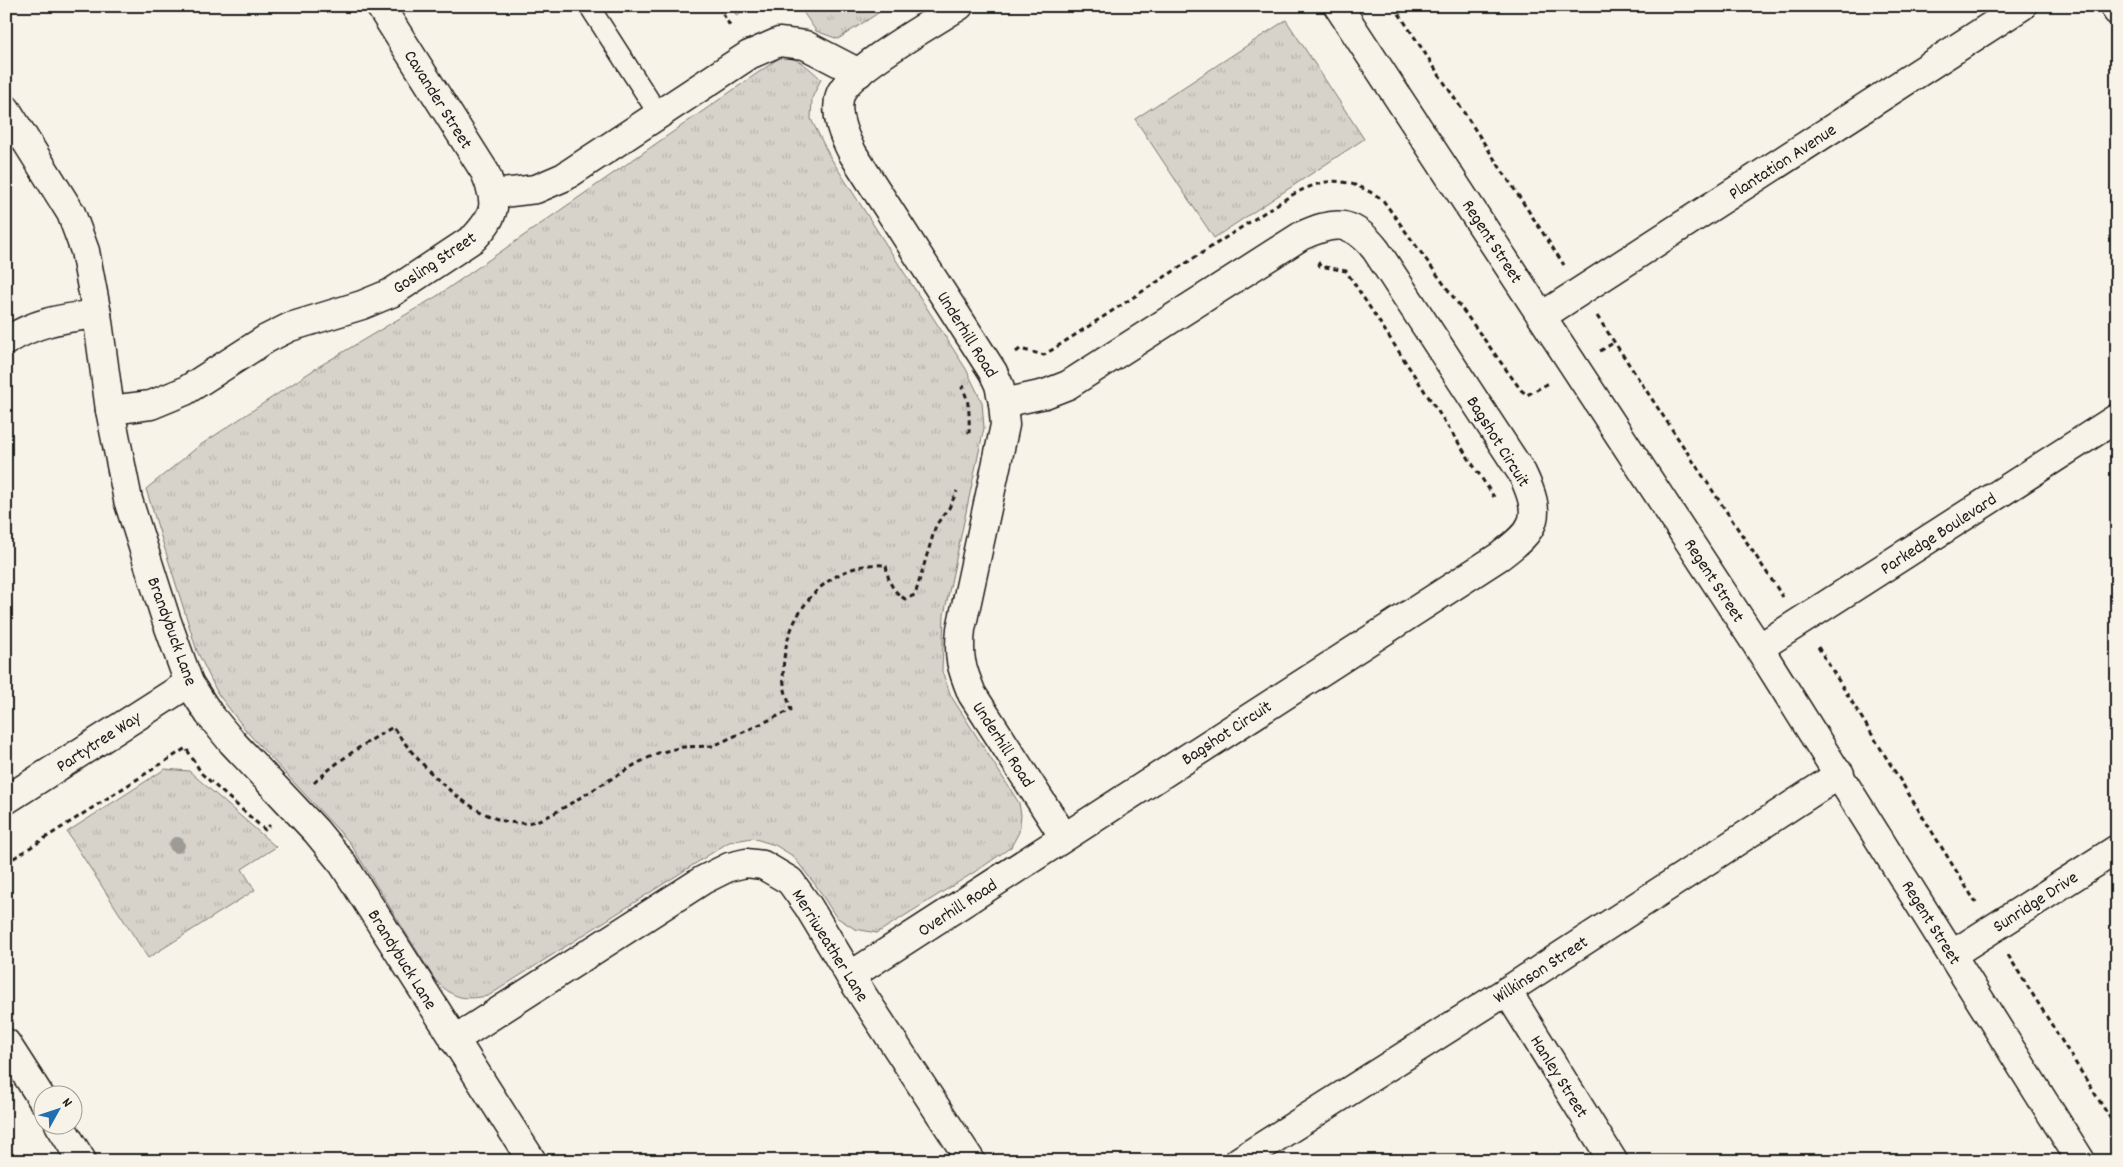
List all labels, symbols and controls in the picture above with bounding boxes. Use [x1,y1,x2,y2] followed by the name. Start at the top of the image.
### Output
[396,46,477,155] street label: Cavander Street
[1725,119,1842,207] street label: Plantation Avenue
[1454,196,1528,289] street label: Regent Street
[388,227,483,301] street label: Gosling Street
[929,287,1002,383] street label: Underhill Road
[1459,392,1535,493] street label: Bagshot Circuit
[1876,488,2003,582] street label: Parkedge Boulevard
[1676,535,1750,628] street label: Regent Street
[139,574,202,690] street label: Brandybuck Lane
[1177,695,1278,773] street label: Bagshot Circuit
[965,697,1039,793] street label: Underhill Road
[52,706,147,780] street label: Partytree Way
[1989,866,2084,940] street label: Sunridge Drive
[914,874,1003,944] street label: Overhill Road
[1894,876,1966,971] street label: Regent Street
[784,885,874,1008] street label: Merriweather Lane
[360,905,442,1015] street label: Brandybuck Lane
[1489,931,1594,1011] street label: Wilkinson Street
[1523,1031,1593,1124] street label: Hanley Street
[32,1084,82,1134] north arrow
[57,1094,76,1112] text: N

